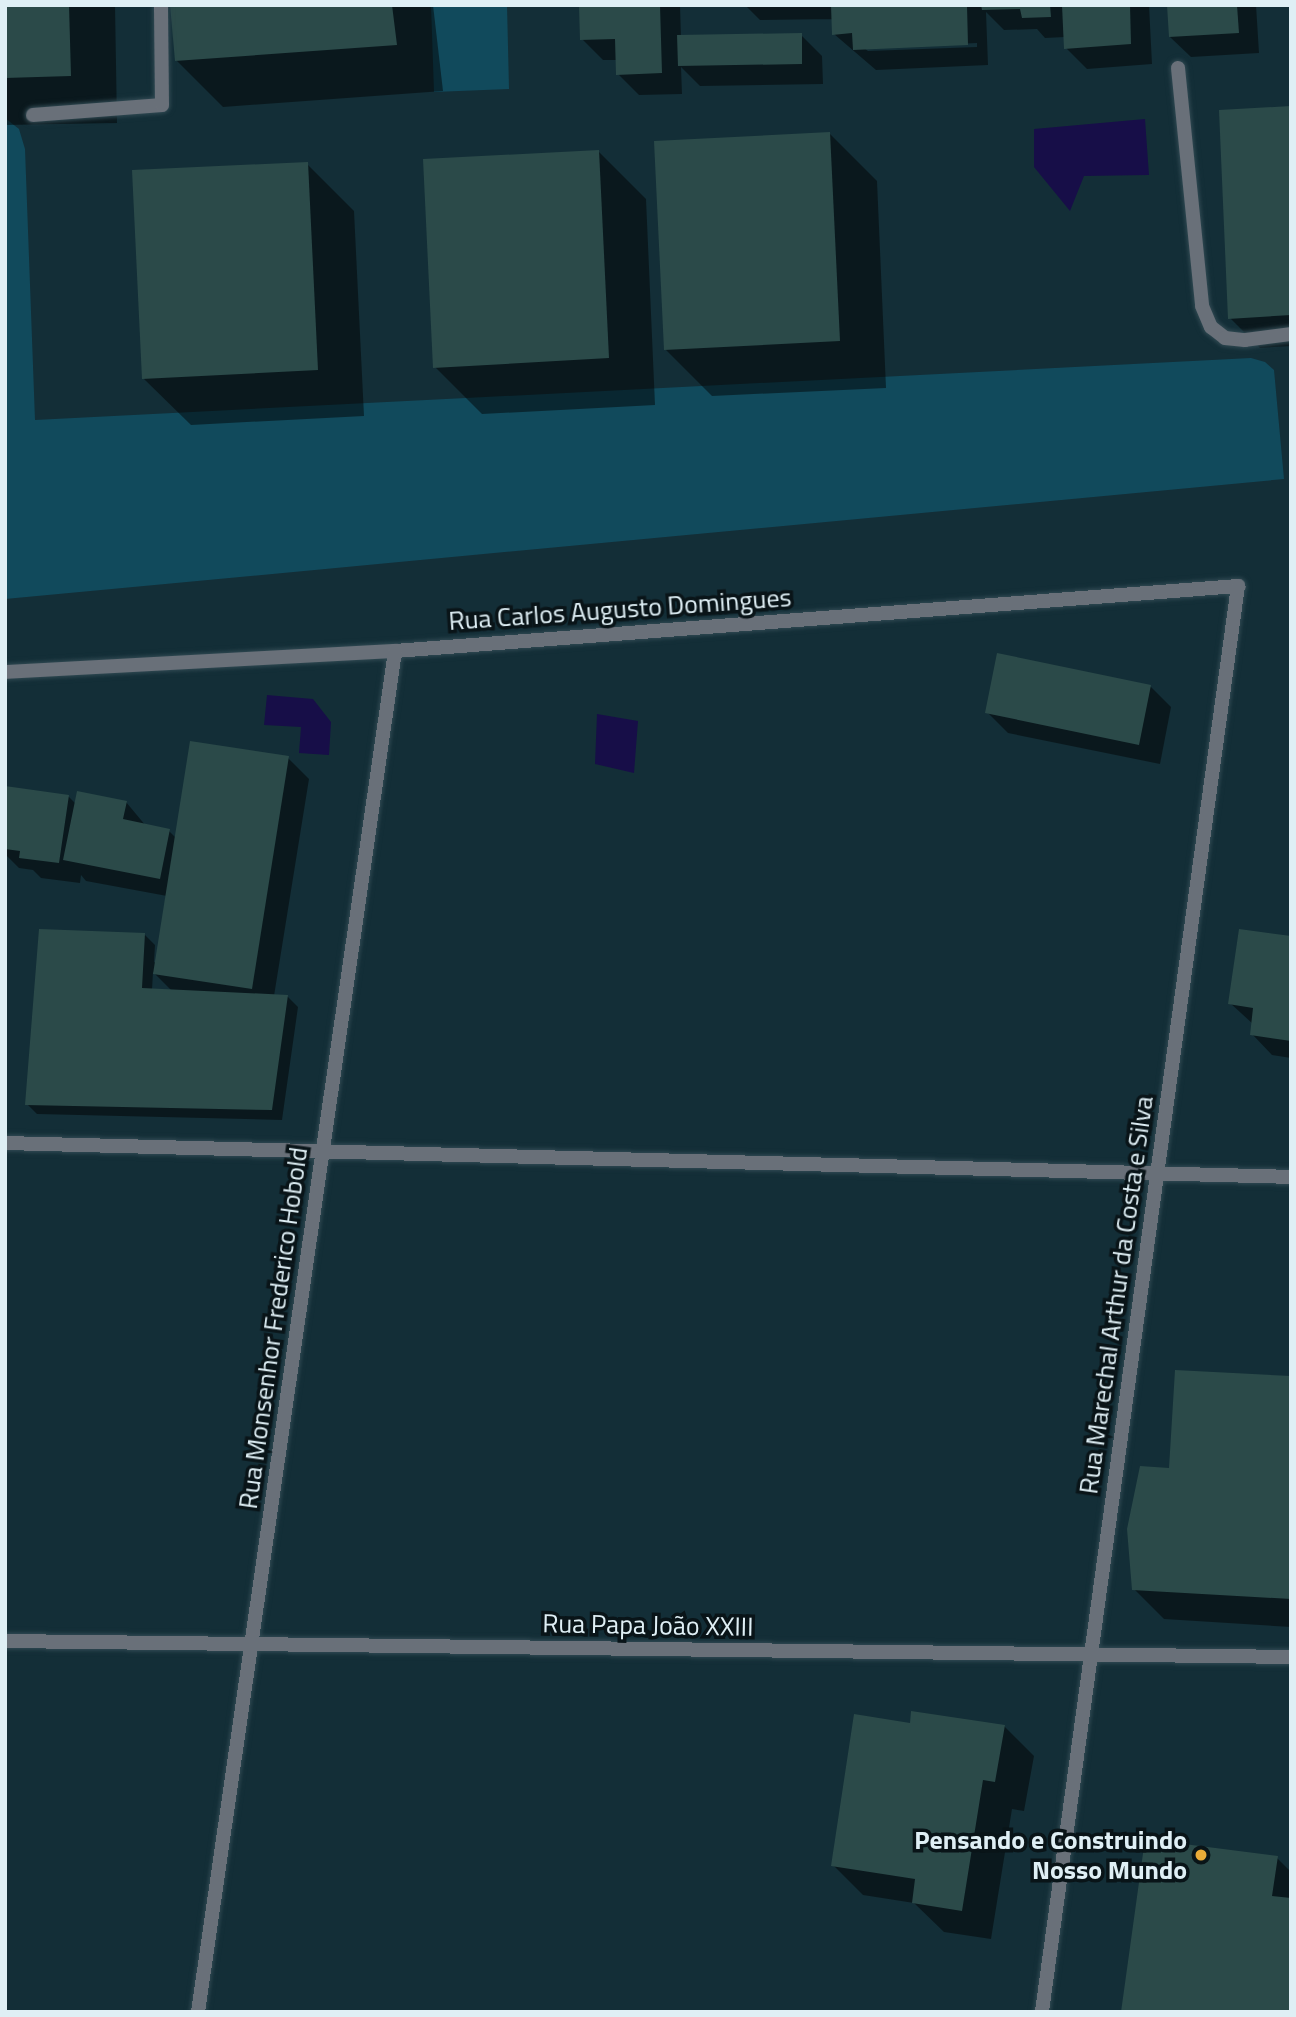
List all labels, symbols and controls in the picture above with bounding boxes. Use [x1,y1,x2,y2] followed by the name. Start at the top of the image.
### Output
[448,581,792,637] street label: Rua Carlos Augusto Domingues
[1073,1094,1159,1496] street label: Rua Marechal Arthur da Costa e Silva
[232,1145,314,1511] street label: Rua Monsenhor Frederico Hobold
[542,1608,754,1642] street label: Rua Papa João XXIII
[914,1824,1187,1885] place label: Pensando e Construindo Nosso Mundo
[1193,1847,1209,1863] marker: Pensando e Construindo Nosso Mundo

